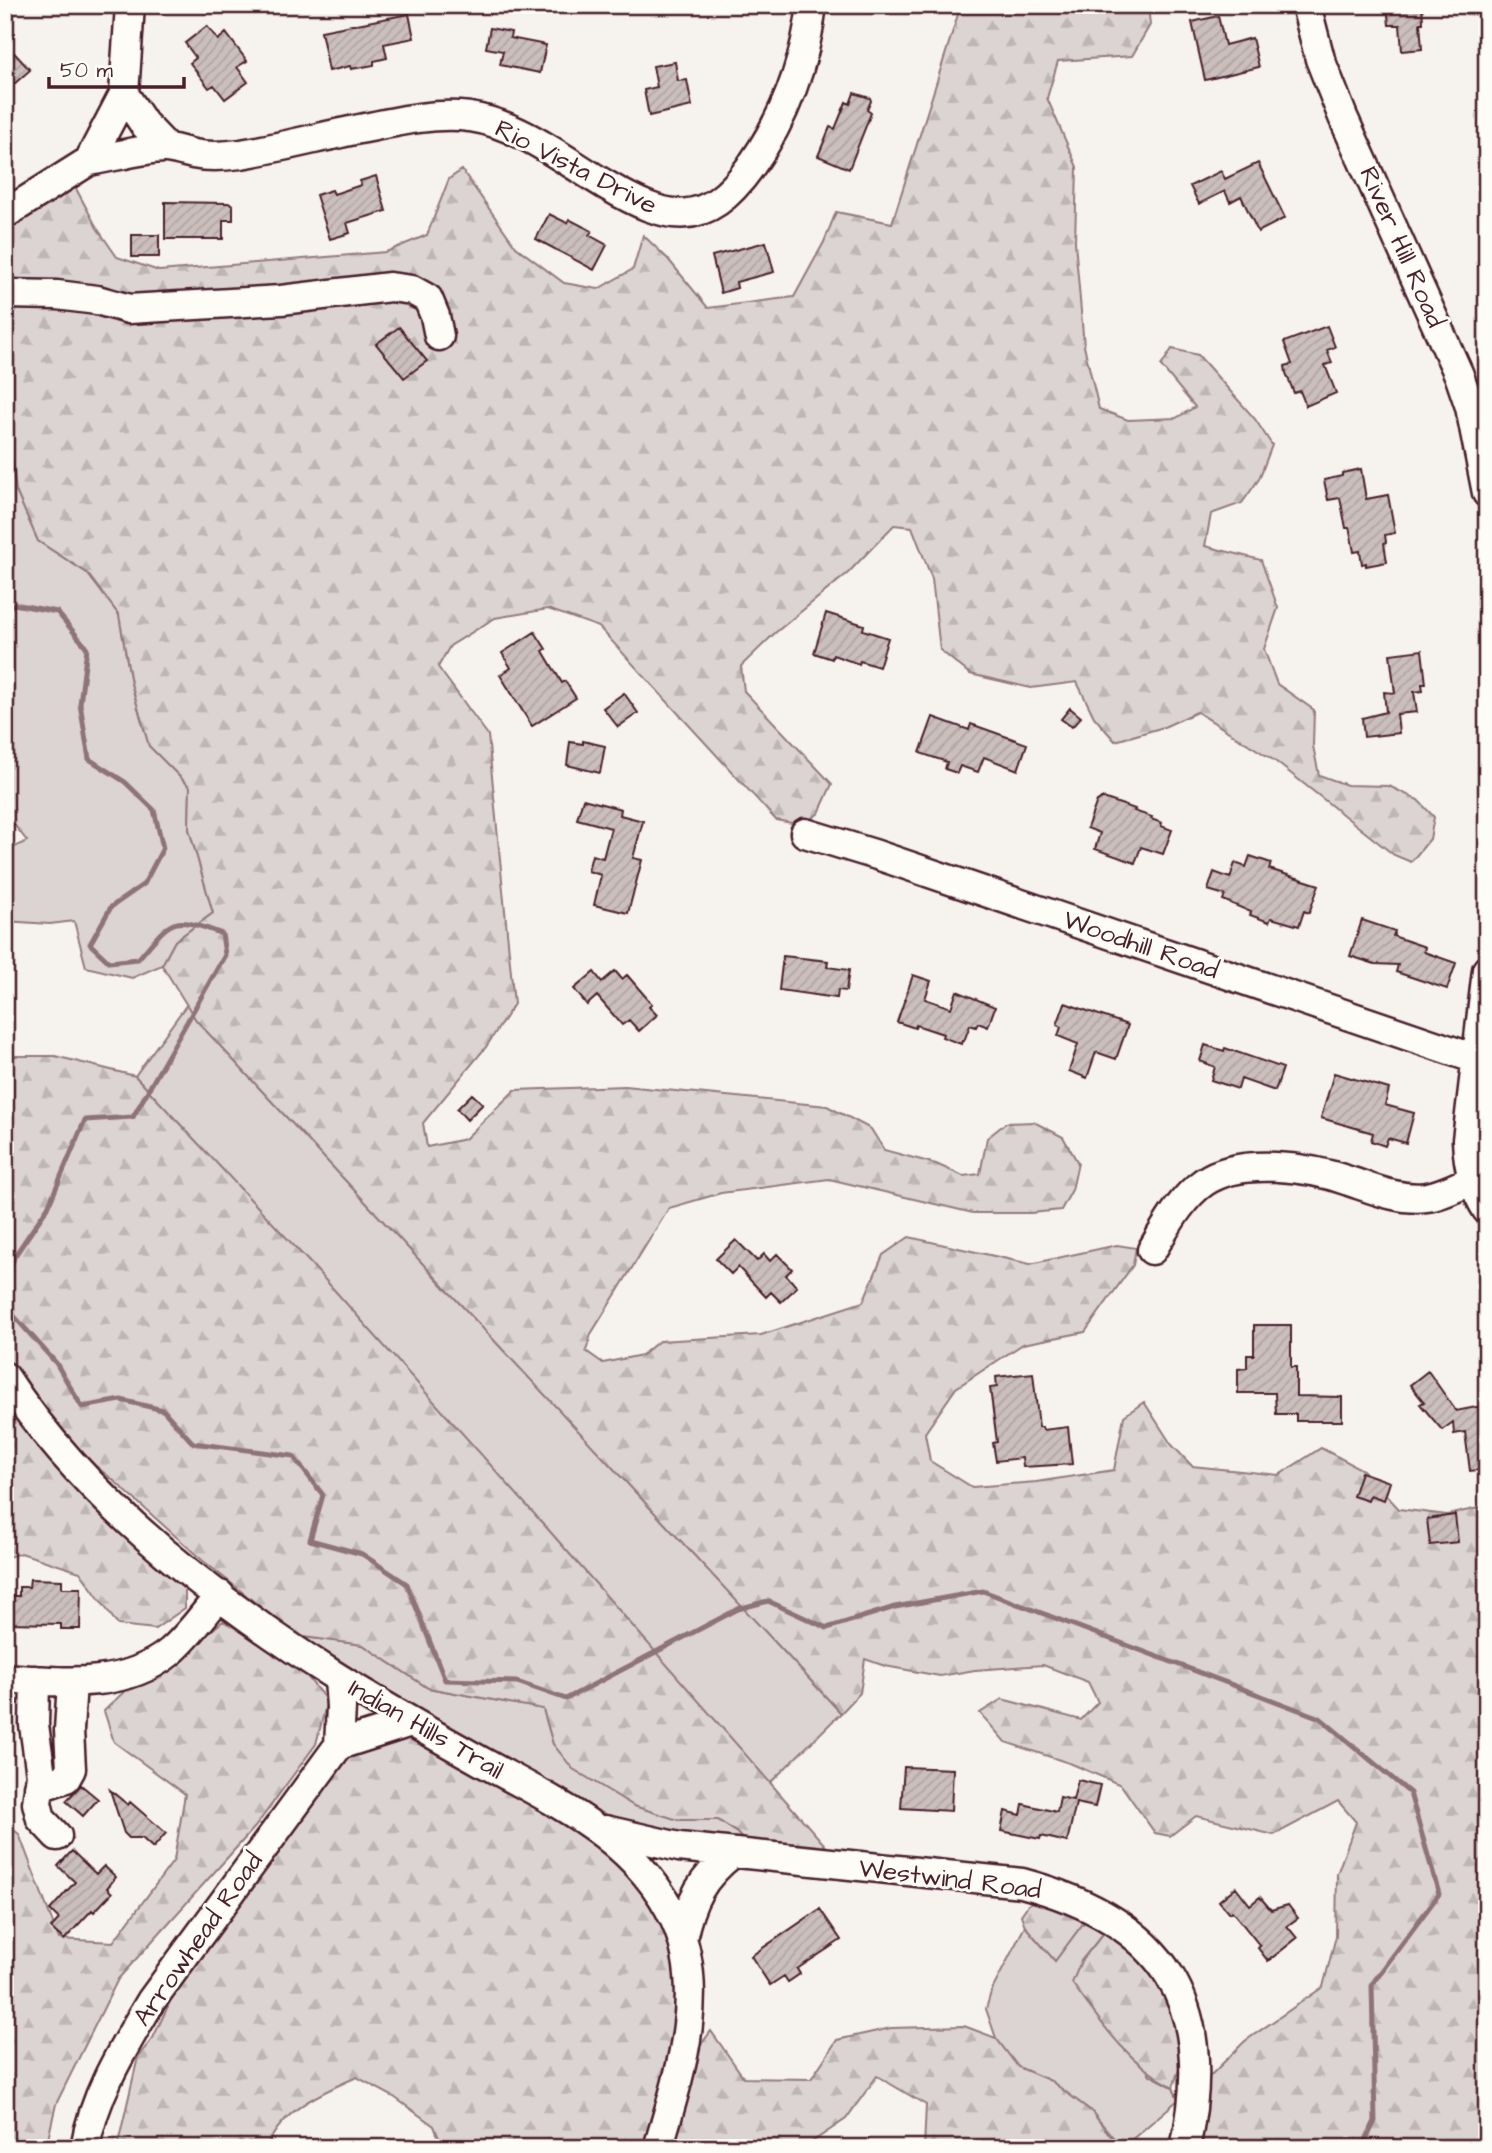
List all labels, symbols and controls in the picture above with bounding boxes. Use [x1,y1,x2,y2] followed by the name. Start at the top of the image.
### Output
[49,46,184,90] scale bar
[60,56,114,85] text: 50 m
[489,111,663,223] street label: Rio Vista Drive
[1350,161,1454,333] street label: River Hill Road
[1058,902,1224,988] street label: Woodhill Road
[342,1670,510,1788] street label: Indian Hills Trail
[125,1845,271,2033] street label: Arrowhead Road
[857,1850,1043,1908] street label: Westwind Road

